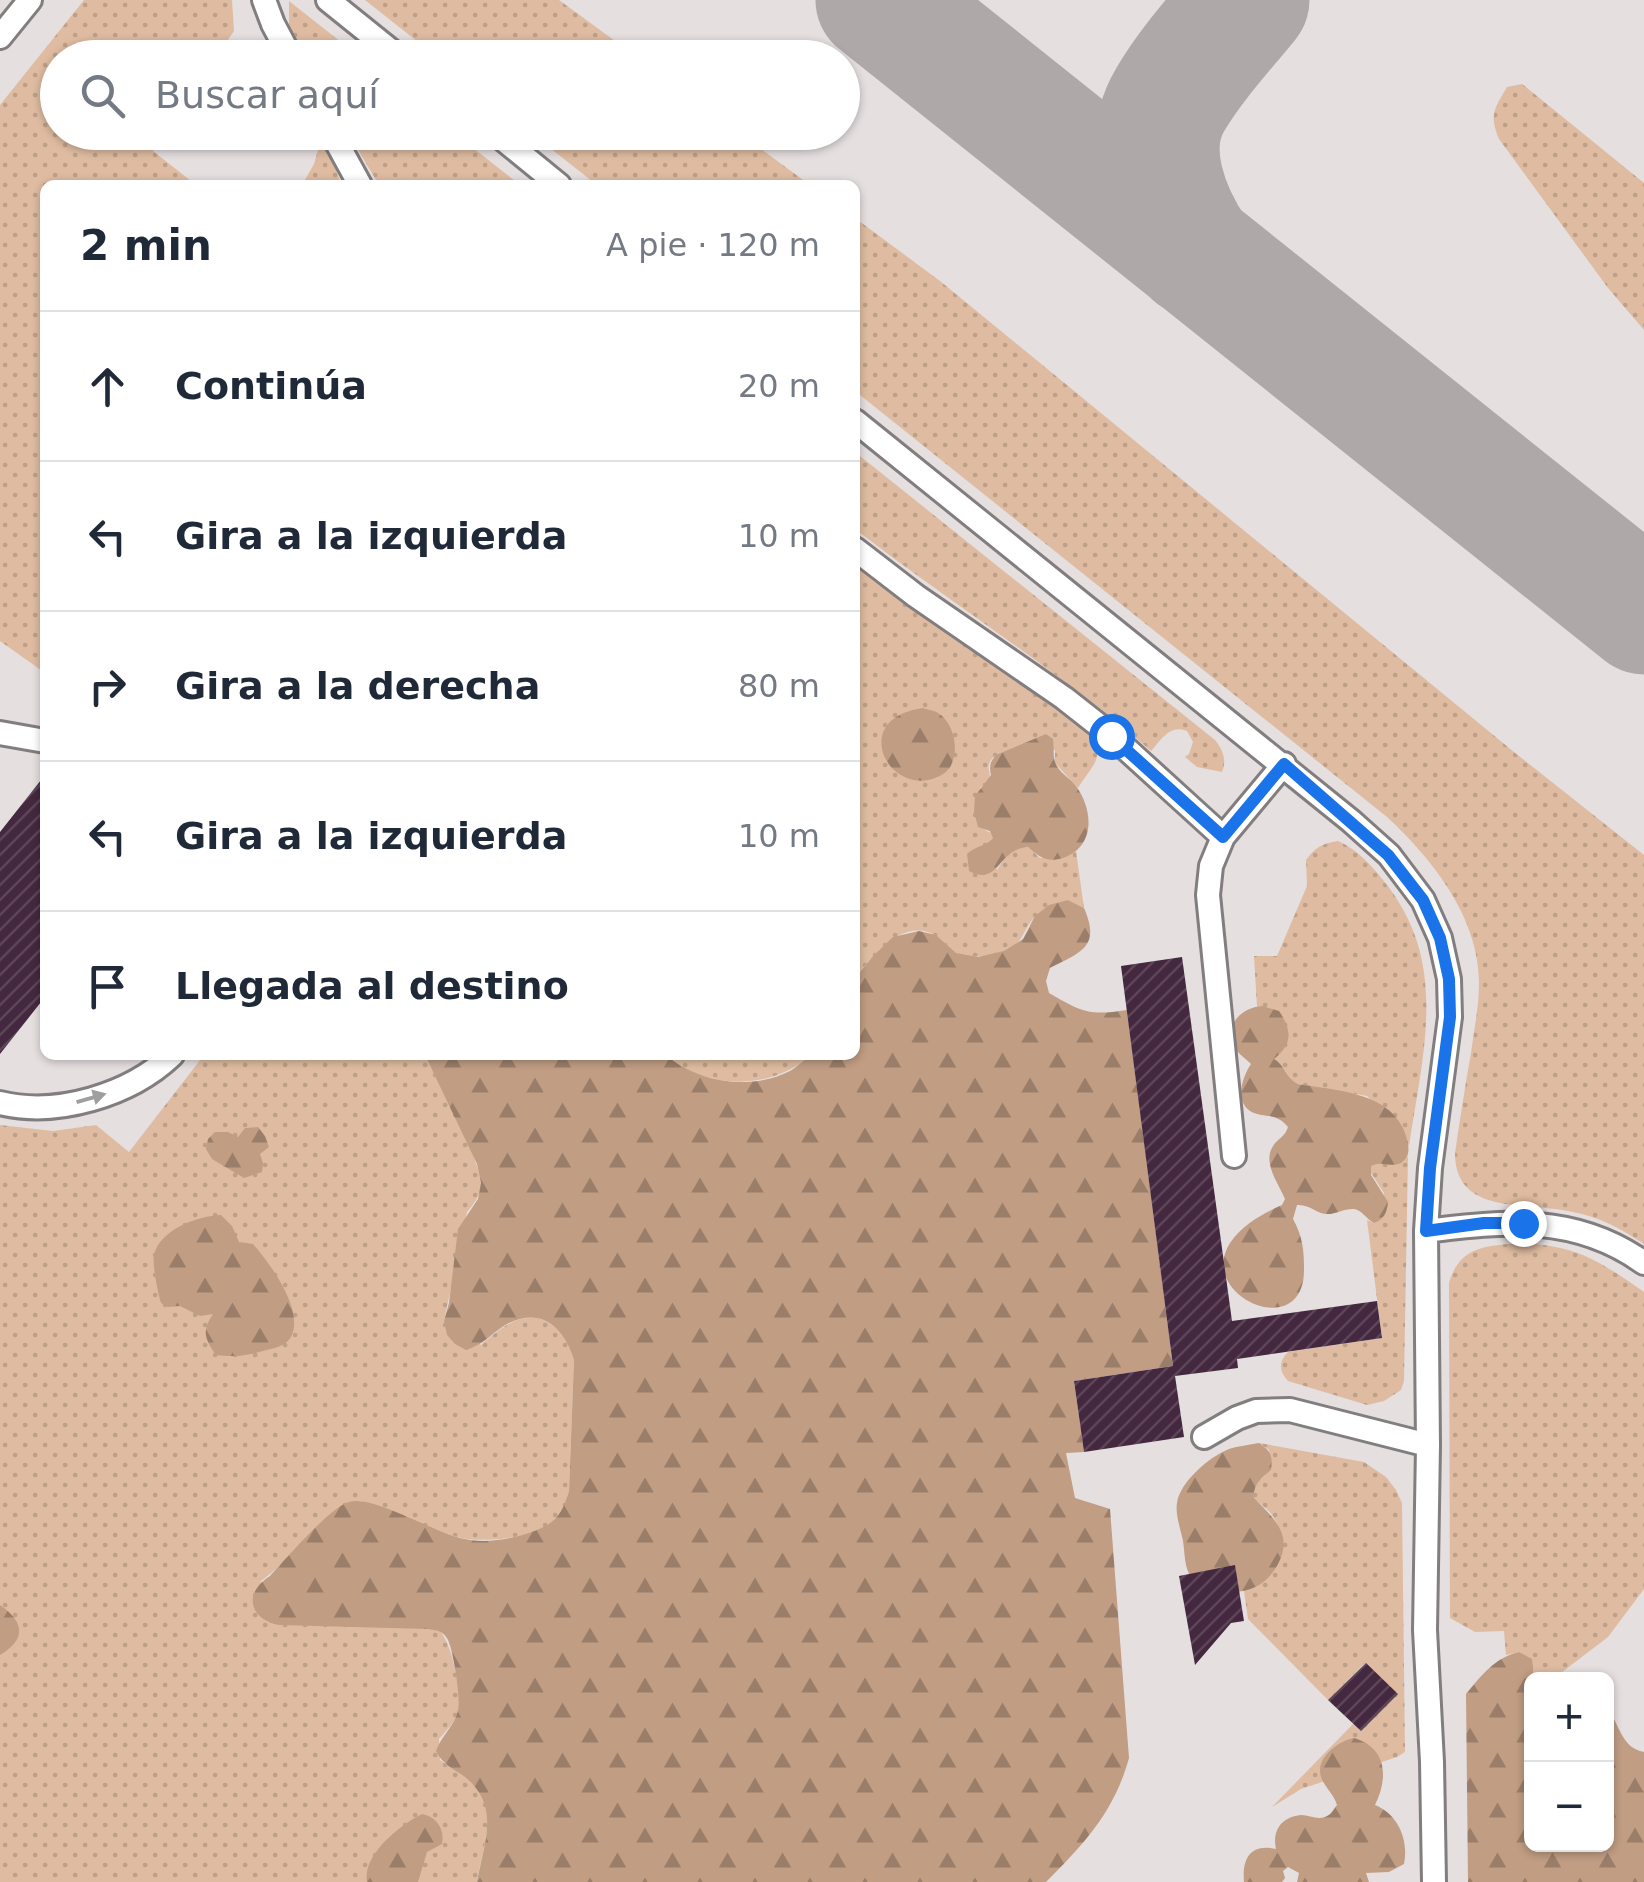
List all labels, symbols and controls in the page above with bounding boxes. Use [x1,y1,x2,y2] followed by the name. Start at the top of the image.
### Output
[40,40,860,150] search box
[75,68,130,123] icon: search
[155,73,379,117] text: Buscar aquí
[80,221,212,270] text: 2 min
[606,226,820,264] text: A pie · 120 m
[80,359,135,414] icon: ahead
[175,364,367,408] text: Continúa
[738,367,820,405] text: 20 m
[80,509,135,564] icon: left
[175,514,567,558] text: Gira a la izquierda
[738,517,820,555] text: 10 m
[80,659,135,714] icon: right
[175,664,540,708] text: Gira a la derecha
[738,667,820,705] text: 80 m
[1089,714,1135,760] route start
[80,809,135,864] icon: left
[175,814,567,858] text: Gira a la izquierda
[738,817,820,855] text: 10 m
[80,959,135,1014] icon: arrive
[175,964,569,1008] text: Llegada al destino
[76,1089,107,1105] one-way arrow
[1501,1201,1547,1247] route end
[1524,1672,1614,1852] map controls
[1524,1672,1614,1762] button: +
[1524,1762,1614,1852] button: −

